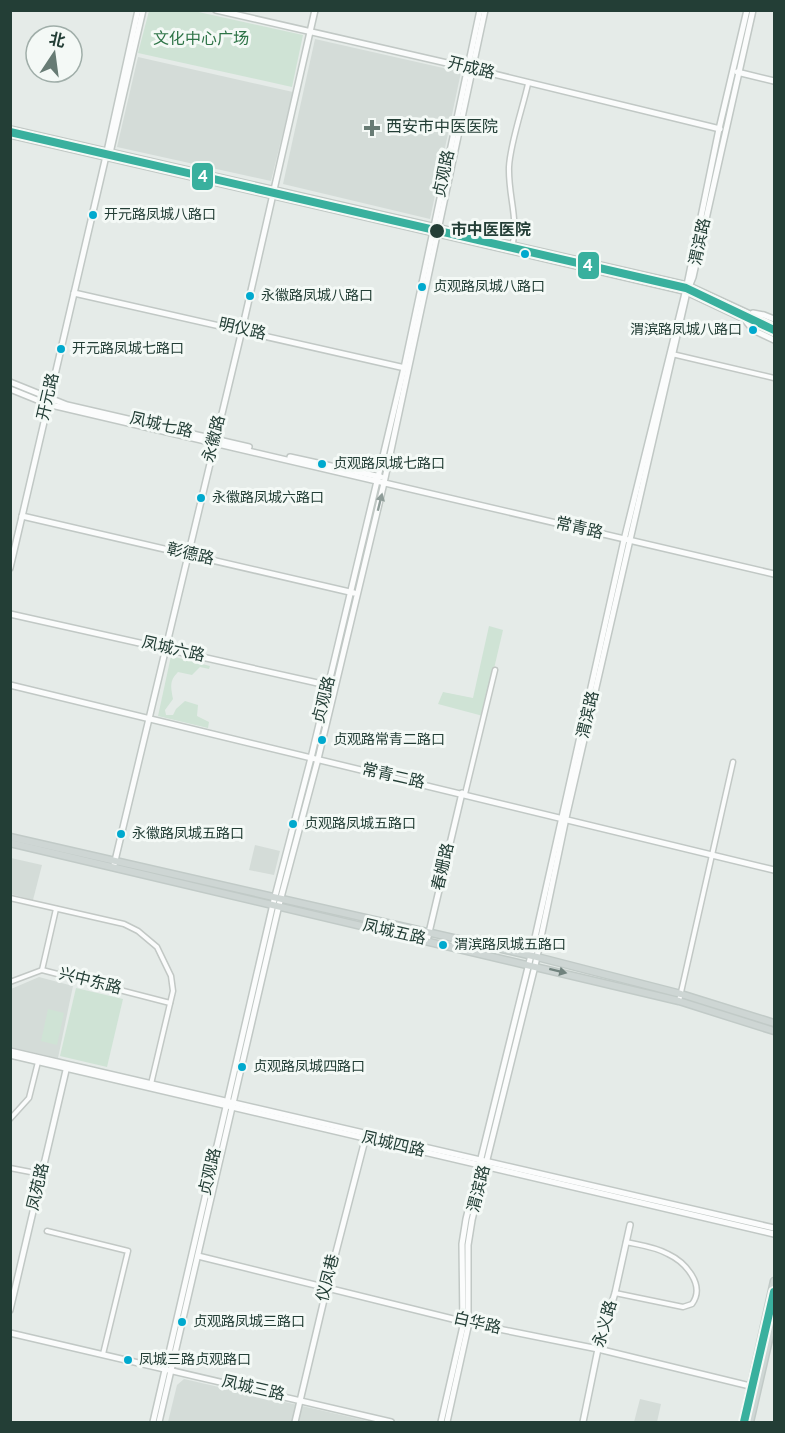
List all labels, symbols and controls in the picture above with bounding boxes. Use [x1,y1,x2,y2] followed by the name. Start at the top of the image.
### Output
[24,24,84,84] north arrow
[47,30,67,53] text: 北
[153,30,249,50] park label: 文化中心广场
[445,53,497,85] street label: 开成路
[386,118,498,138] place label: 西安市中医医院
[363,119,381,137] marker: 西安市中医医院
[430,148,460,200] street label: 贞观路
[191,162,214,191] line badge: 4
[198,168,208,188] text: 4
[104,207,216,224] place label: 开元路凤城八路口
[87,209,99,221] marker: 开元路凤城八路口
[686,216,716,268] street label: 渭滨路
[451,221,531,241] place label: 市中医医院
[428,222,446,240] marker: 市中医医院
[519,248,531,260] unlabelled marker
[577,251,600,280] line badge: 4
[583,257,593,277] text: 4
[433,279,545,296] place label: 贞观路凤城八路口
[416,281,428,293] marker: 贞观路凤城八路口
[261,288,373,305] place label: 永徽路凤城八路口
[244,290,256,302] marker: 永徽路凤城八路口
[216,315,268,345] street label: 明仪路
[630,322,742,339] place label: 渭滨路凤城八路口
[747,324,759,336] marker: 渭滨路凤城八路口
[72,341,184,358] place label: 开元路凤城七路口
[55,343,67,355] marker: 开元路凤城七路口
[34,371,64,423] street label: 开元路
[128,409,194,443] street label: 凤城七路
[199,413,231,465] street label: 永徽路
[333,456,445,473] place label: 贞观路凤城七路口
[316,458,328,470] marker: 贞观路凤城七路口
[212,490,324,507] place label: 永徽路凤城六路口
[195,492,207,504] marker: 永徽路凤城六路口
[375,493,385,511] one-way arrow
[553,514,605,544] street label: 常青路
[164,540,216,570] street label: 彰德路
[140,633,206,667] street label: 凤城六路
[309,674,341,726] street label: 贞观路
[574,689,604,741] street label: 渭滨路
[333,732,445,749] place label: 贞观路常青二路口
[316,734,328,746] marker: 贞观路常青二路口
[360,760,426,794] street label: 常青二路
[304,816,416,833] place label: 贞观路凤城五路口
[287,818,299,830] marker: 贞观路凤城五路口
[132,826,244,843] place label: 永徽路凤城五路口
[115,828,127,840] marker: 永徽路凤城五路口
[429,841,459,893] street label: 春姗路
[361,916,427,950] street label: 凤城五路
[454,937,566,954] place label: 渭滨路凤城五路口
[437,939,449,951] marker: 渭滨路凤城五路口
[57,965,123,999] street label: 兴中东路
[549,967,567,977] one-way arrow
[253,1059,365,1076] place label: 贞观路凤城四路口
[236,1061,248,1073] marker: 贞观路凤城四路口
[360,1128,426,1162] street label: 凤城四路
[196,1146,226,1198] street label: 贞观路
[24,1161,54,1213] street label: 凤苑路
[464,1163,496,1215] street label: 渭滨路
[313,1252,345,1304] street label: 仪凤巷
[590,1298,622,1350] street label: 永义路
[451,1309,503,1339] street label: 白华路
[193,1314,305,1331] place label: 贞观路凤城三路口
[176,1316,188,1328] marker: 贞观路凤城三路口
[139,1352,251,1369] place label: 凤城三路贞观路口
[122,1354,134,1366] marker: 凤城三路贞观路口
[220,1372,286,1406] street label: 凤城三路

